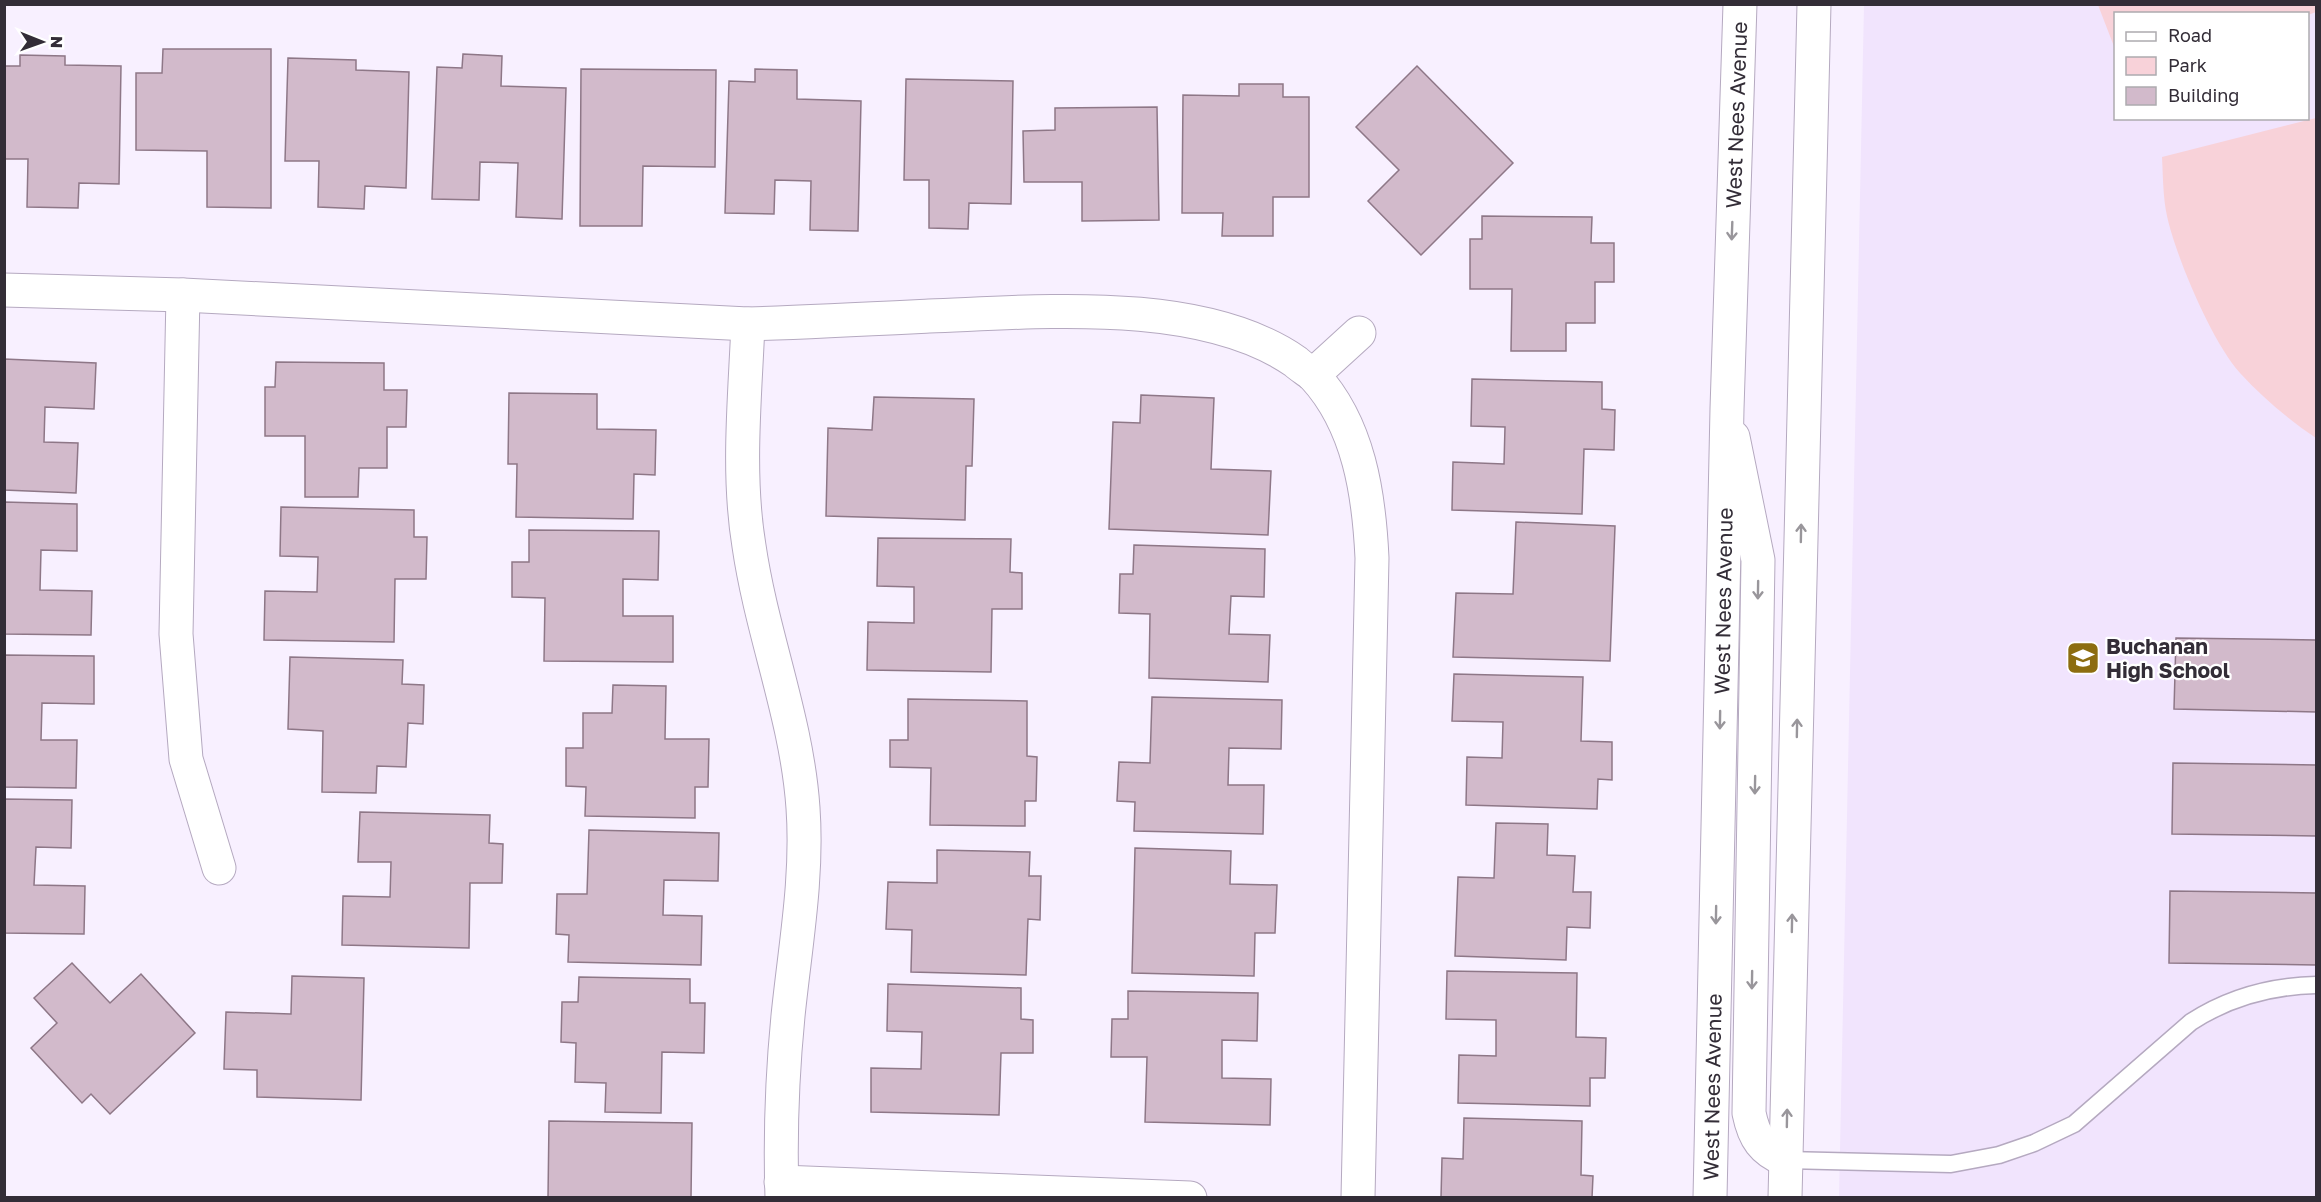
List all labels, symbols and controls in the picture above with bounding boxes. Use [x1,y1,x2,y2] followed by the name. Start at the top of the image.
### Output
[12,12,72,72] north arrow
[2114,12,2309,120] legend
[1720,21,1752,209] street label: West Nees Avenue
[2168,24,2212,46] text: Road
[47,36,67,49] text: N
[2168,54,2207,76] text: Park
[2168,84,2239,106] text: Building
[1727,220,1738,240] one-way arrow
[1708,507,1738,695] street label: West Nees Avenue
[1795,524,1807,544] one-way arrow
[1752,580,1764,600] one-way arrow
[2106,633,2230,683] place label: Buchanan High School
[2065,640,2101,676] school or university icon: Buchanan High School
[1714,709,1726,729] one-way arrow
[1791,719,1802,739] one-way arrow
[1749,775,1761,795] one-way arrow
[1710,904,1722,924] one-way arrow
[1786,914,1798,934] one-way arrow
[1746,970,1757,990] one-way arrow
[1697,993,1727,1181] street label: West Nees Avenue
[1782,1109,1793,1129] one-way arrow

